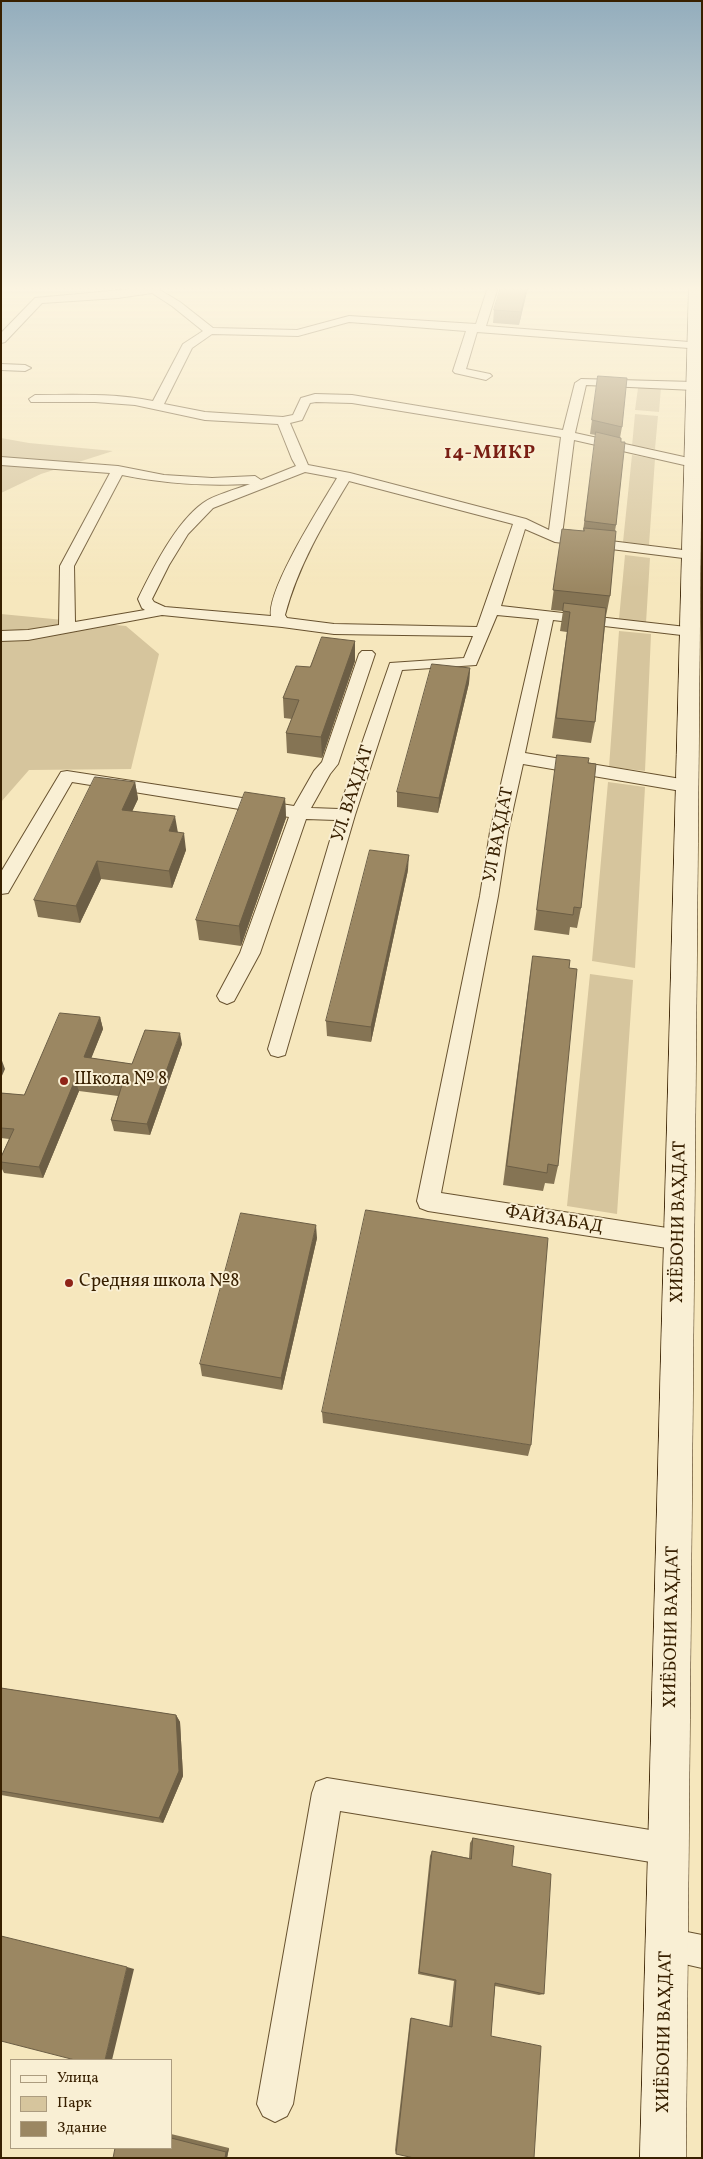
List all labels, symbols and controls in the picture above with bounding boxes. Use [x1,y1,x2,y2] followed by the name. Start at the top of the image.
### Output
[443,444,537,466] district label: 14-МИКР
[328,743,380,845] street label: УЛ. ВАХДАТ
[480,786,520,884] street label: УЛ ВАҲДАТ
[74,1070,167,1092] place label: Школа № 8
[58,1075,70,1087] marker: Школа № 8
[668,1141,692,1303] street label: ХИЁБОНИ ВАҲДАТ
[503,1203,605,1239] street label: ФАЙЗАБАД
[79,1272,240,1294] place label: Средняя школа №8
[63,1277,75,1289] marker: Средняя школа №8
[661,1546,685,1708] street label: ХИЁБОНИ ВАҲДАТ
[654,1951,678,2113] street label: ХИЁБОНИ ВАҲДАТ
[10,2059,172,2149] legend
[57,2068,99,2089] text: Улица
[57,2093,92,2114] text: Парк
[57,2118,107,2139] text: Здание

